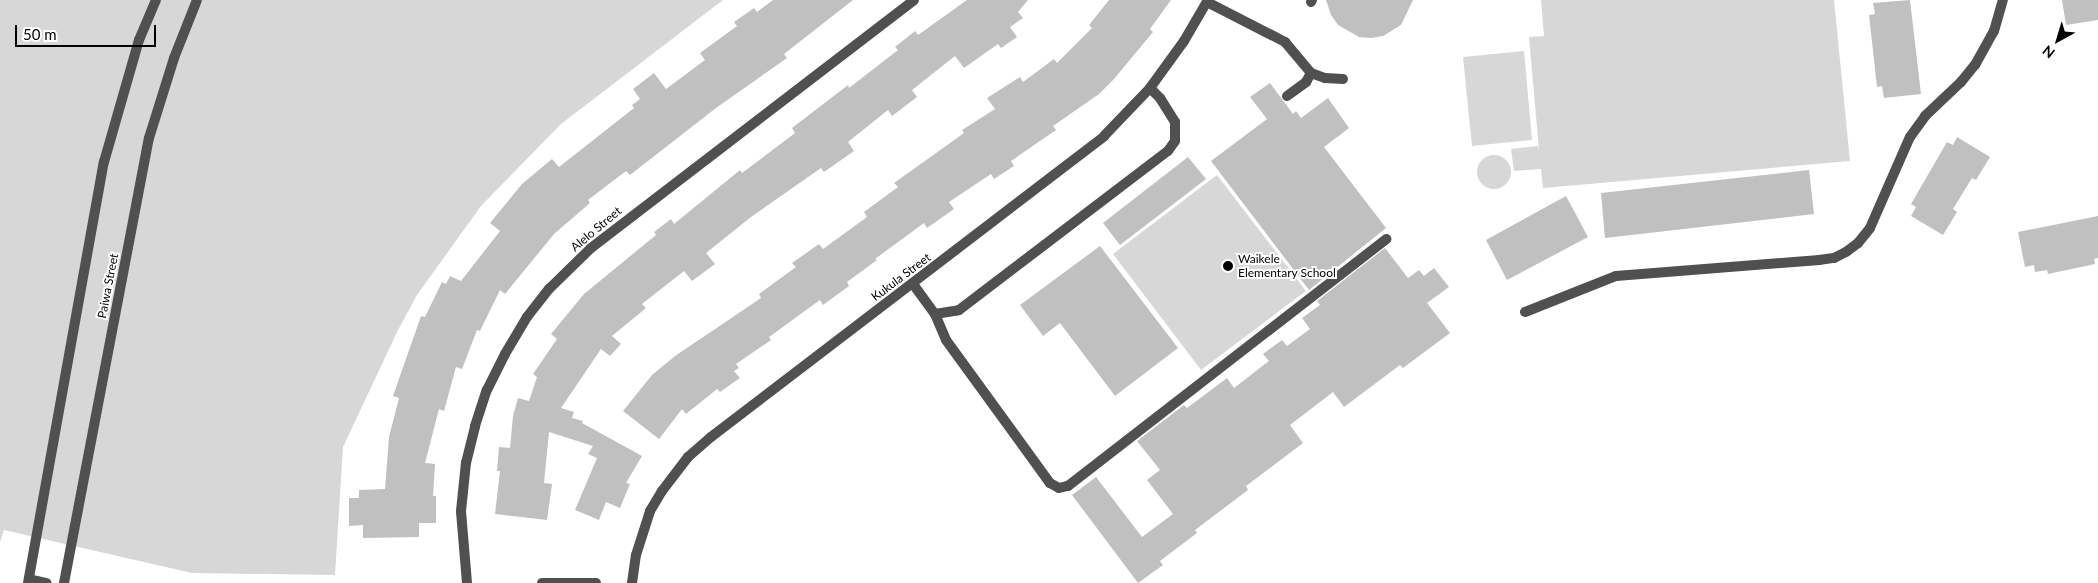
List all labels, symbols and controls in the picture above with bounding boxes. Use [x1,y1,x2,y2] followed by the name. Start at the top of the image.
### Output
[18,15,159,47] scale bar
[2033,15,2083,65] north arrow
[23,25,57,43] text: 50 m
[2039,42,2058,62] text: N
[568,204,624,254] street label: Alelo Street
[868,250,934,304] street label: Kukula Street
[95,252,121,320] street label: Paiwa Street
[1238,252,1336,280] place label: Waikele Elementary School
[1222,260,1234,272] marker: Waikele Elementary School

